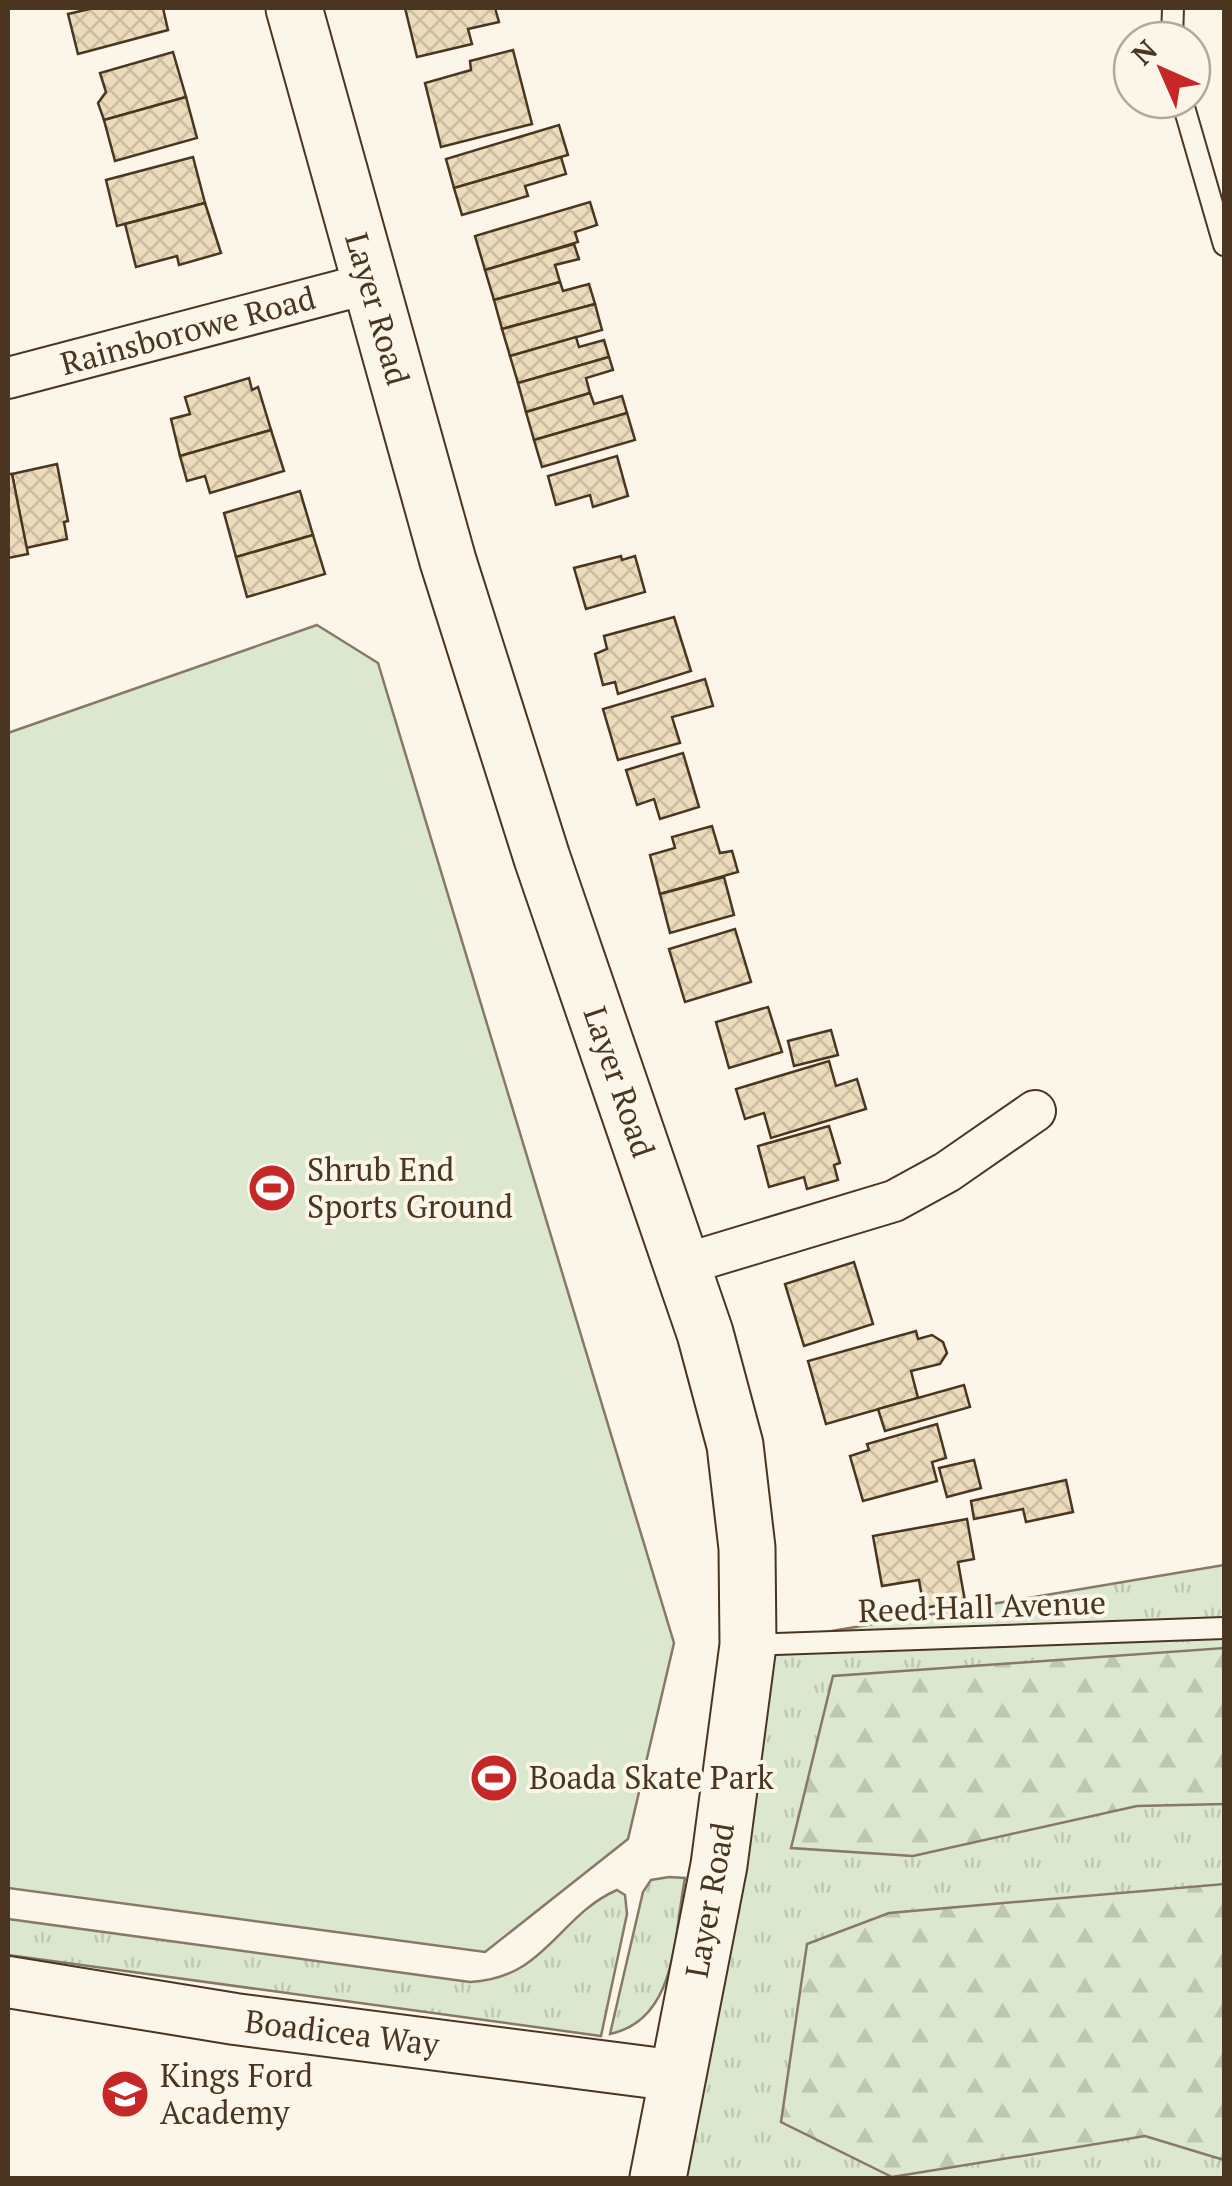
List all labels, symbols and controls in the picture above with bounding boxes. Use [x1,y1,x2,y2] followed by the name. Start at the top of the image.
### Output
[1112,20,1212,120] north arrow
[1123,31,1165,73] text: N
[336,228,420,390] street label: Layer Road
[56,276,320,384] street label: Rainsborowe Road
[575,1001,665,1163] street label: Layer Road
[307,1148,513,1227] place label: Shrub End Sports Ground
[246,1162,298,1214] sports icon: Shrub End Sports Ground
[857,1581,1107,1631] street label: Reed Hall Avenue
[468,1752,520,1804] sports icon: Boada Skate Park
[529,1756,774,1798] place label: Boada Skate Park
[675,1819,743,1981] street label: Layer Road
[243,1999,442,2065] street label: Boadicea Way
[160,2054,313,2133] place label: Kings Ford Academy
[99,2068,151,2120] school or university icon: Kings Ford Academy

